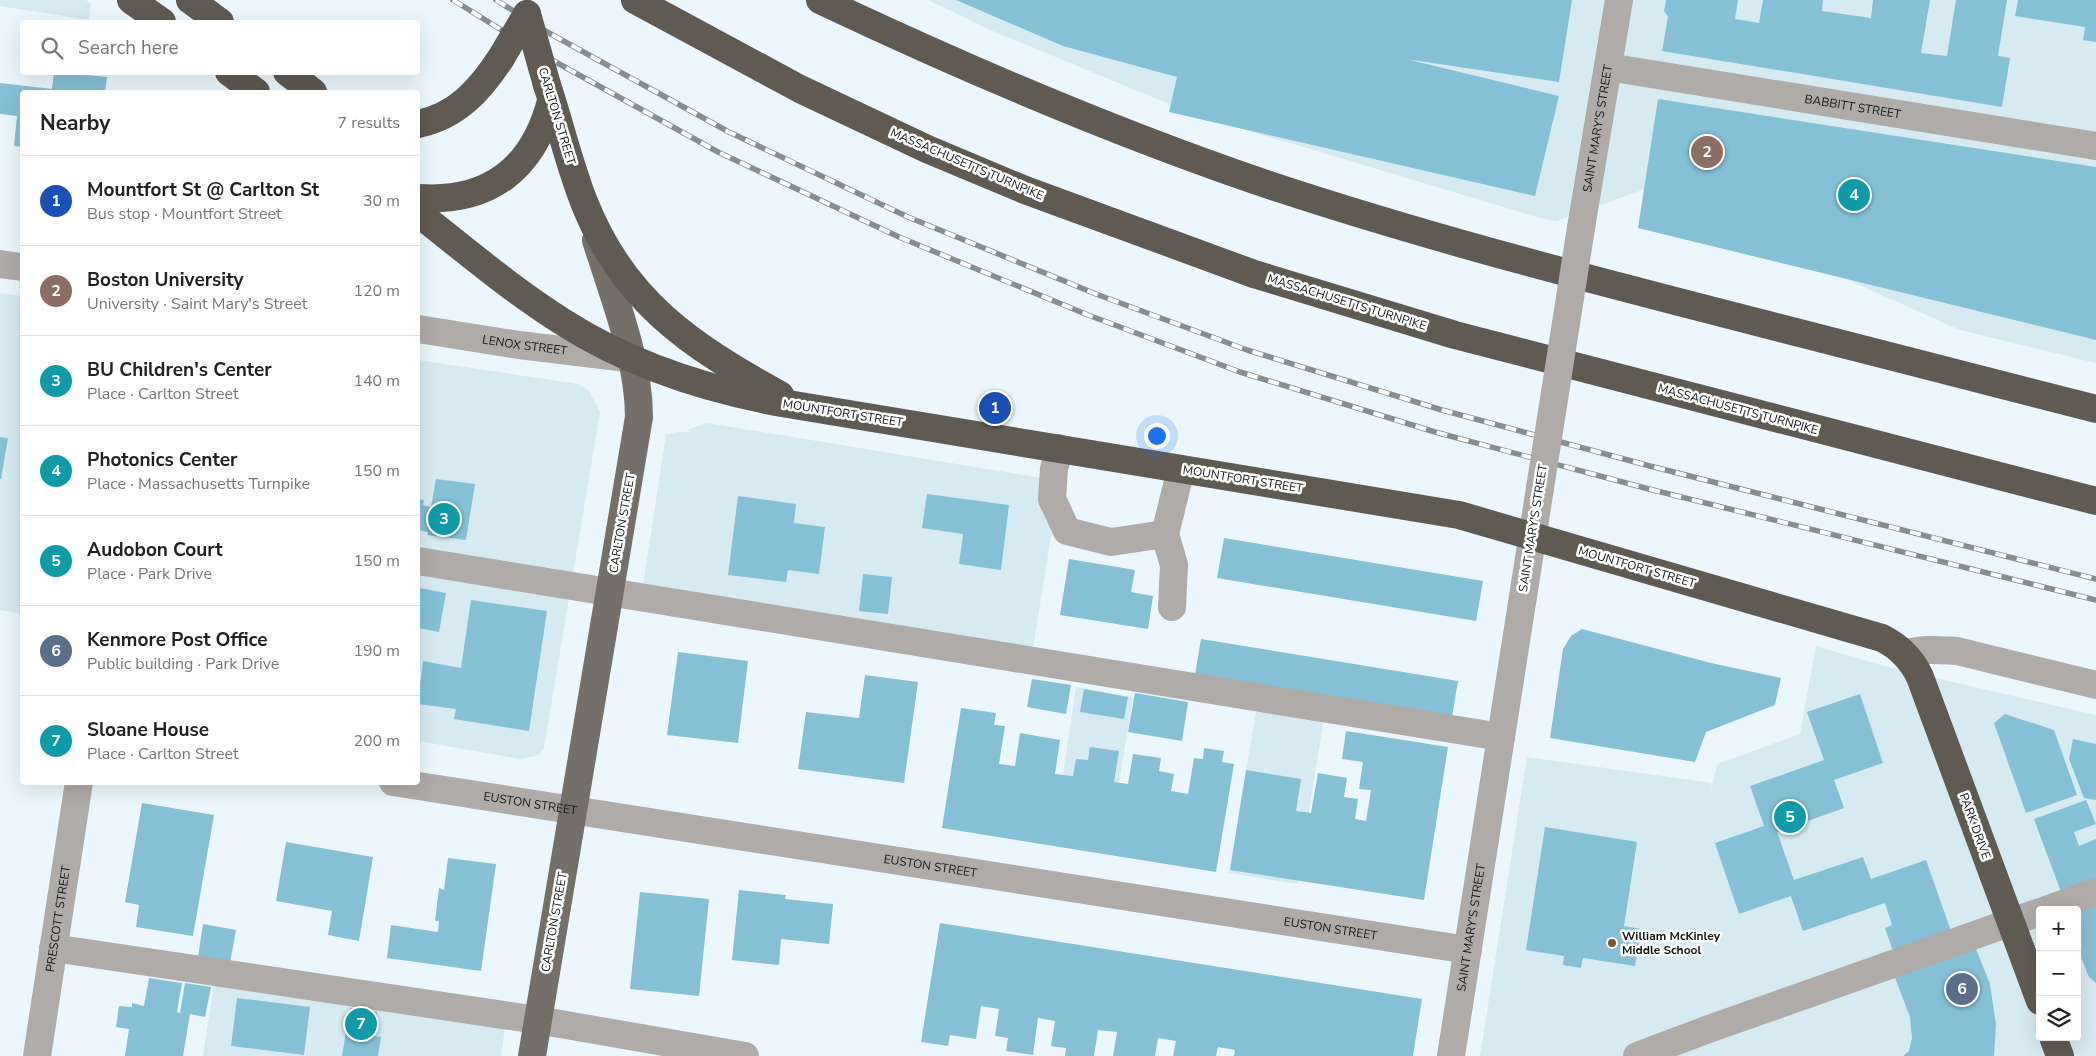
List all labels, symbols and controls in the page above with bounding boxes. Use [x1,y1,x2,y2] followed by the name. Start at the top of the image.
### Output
[20,20,420,75] search box
[38,34,66,62] icon: search
[78,35,179,61] text: Search here
[1579,63,1616,193] street label: SAINT MARY'S STREET
[535,65,580,167] street label: CARLTON STREET
[1803,91,1903,122] street label: BABBITT STREET
[40,109,110,137] text: Nearby
[338,112,400,134] text: 7 results
[888,124,1046,204] street label: MASSACHUSETTS TURNPIKE
[1691,133,1723,171] pin: 2
[1838,176,1870,214] pin: 4
[87,177,319,203] text: Mountfort St @ Carlton St
[51,190,61,212] text: 1
[363,190,400,212] text: 30 m
[87,203,282,225] text: Bus stop · Mountfort Street
[87,267,244,293] text: Boston University
[1266,270,1428,334] street label: MASSACHUSETTS TURNPIKE
[51,280,61,302] text: 2
[353,280,400,302] text: 120 m
[87,293,307,315] text: University · Saint Mary's Street
[481,331,569,359] street label: LENOX STREET
[87,357,272,383] text: BU Children's Center
[51,370,61,392] text: 3
[353,370,400,392] text: 140 m
[1656,380,1820,438] street label: MASSACHUSETTS TURNPIKE
[87,383,239,405] text: Place · Carlton Street
[979,389,1011,427] pin: 1
[782,396,905,431] street label: MOUNTFORT STREET
[1144,423,1170,449] your location
[87,447,237,473] text: Photonics Center
[51,460,61,482] text: 4
[353,460,400,482] text: 150 m
[1182,462,1305,497] street label: MOUNTFORT STREET
[1515,462,1551,593] street label: SAINT MARY'S STREET
[605,471,639,574] street label: CARLTON STREET
[87,473,310,495] text: Place · Massachusetts Turnpike
[428,500,460,538] pin: 3
[87,537,223,563] text: Audobon Court
[1576,543,1698,592] street label: MOUNTFORT STREET
[51,550,61,572] text: 5
[353,550,400,572] text: 150 m
[87,563,212,585] text: Place · Park Drive
[87,627,268,653] text: Kenmore Post Office
[51,640,61,662] text: 6
[353,640,400,662] text: 190 m
[87,653,279,675] text: Public building · Park Drive
[87,717,209,743] text: Sloane House
[51,730,61,752] text: 7
[353,730,400,752] text: 200 m
[87,743,239,765] text: Place · Carlton Street
[482,788,579,819] street label: EUSTON STREET
[1956,791,1994,861] street label: PARK DRIVE
[1774,798,1806,836] pin: 5
[883,851,979,881] street label: EUSTON STREET
[1453,862,1489,993] street label: SAINT MARY'S STREET
[42,863,74,973] street label: PRESCOTT STREET
[537,870,571,973] street label: CARLTON STREET
[2036,906,2081,1041] map controls
[2036,906,2081,951] button: +
[1283,913,1379,944] street label: EUSTON STREET
[1622,928,1721,958] place label: William McKinley Middle School
[1606,937,1618,949] marker: William McKinley Middle School
[2036,951,2081,996] button: −
[1946,970,1978,1008] pin: 6
[2036,996,2081,1041] button: layers
[345,1005,377,1043] pin: 7

